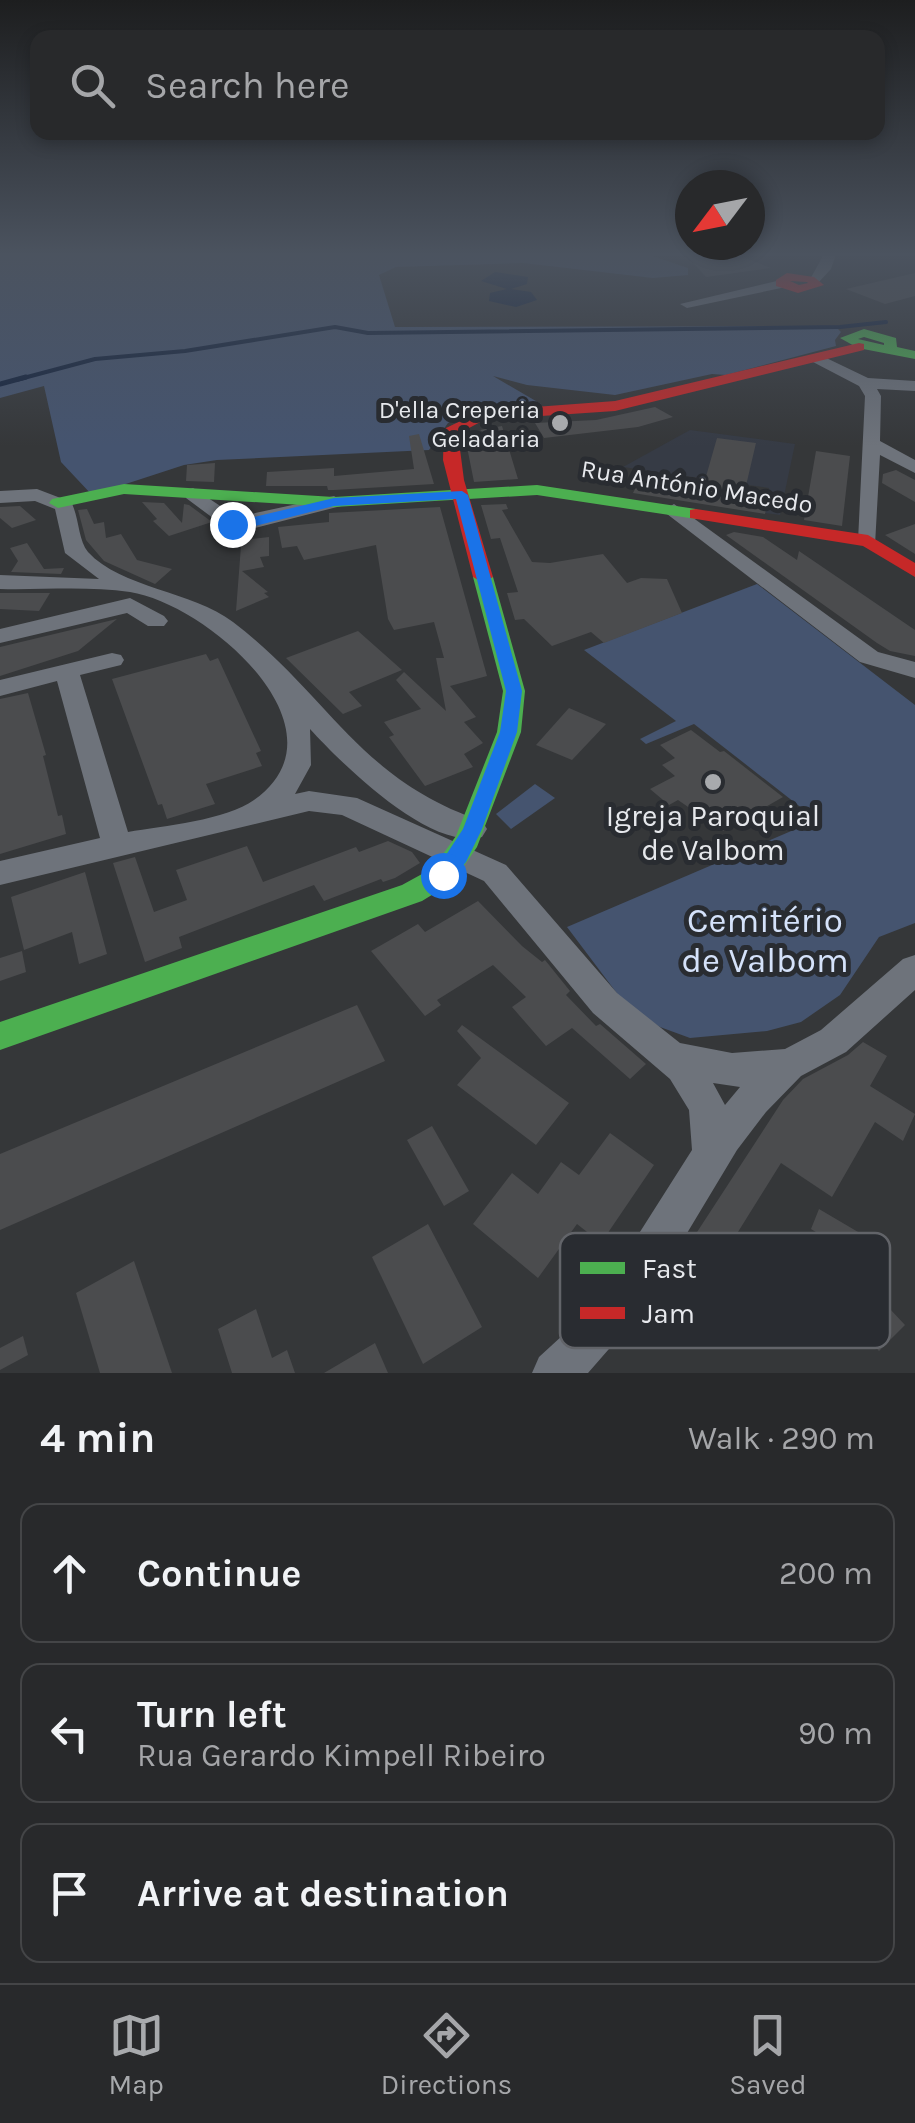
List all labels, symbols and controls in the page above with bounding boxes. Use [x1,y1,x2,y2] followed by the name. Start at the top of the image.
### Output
[30,30,885,140] search box
[65,58,120,113] icon: search
[145,63,349,108] text: Search here
[675,170,765,260] north arrow
[379,395,540,453] place label: D'ella Creperia Geladaria
[549,412,571,434] marker: D'ella Creperia Geladaria
[579,454,815,519] street label: Rua António Macedo
[210,502,256,548] route end
[702,771,724,793] marker: Igreja Paroquial de Valbom
[606,798,820,868] place label: Igreja Paroquial de Valbom
[421,853,467,899] route start
[681,900,849,981] park label: Cemitério de Valbom
[560,1233,890,1348] legend
[642,1252,697,1285] text: Fast
[642,1297,695,1330] text: Jam
[40,1413,155,1463] text: 4 min
[688,1420,875,1457] text: Walk · 290 m
[42,1546,97,1601] icon: ahead
[137,1551,301,1596] text: Continue
[779,1555,873,1592] text: 200 m
[137,1692,287,1737] text: Turn left
[42,1706,97,1761] icon: left
[798,1715,873,1752] text: 90 m
[137,1737,546,1774] text: Rua Gerardo Kimpell Ribeiro
[42,1866,97,1921] icon: arrive
[137,1871,509,1916] text: Arrive at destination
[108,2008,164,2101] tab: Map
[381,2008,512,2101] tab: Directions
[729,2008,807,2101] tab: Saved

